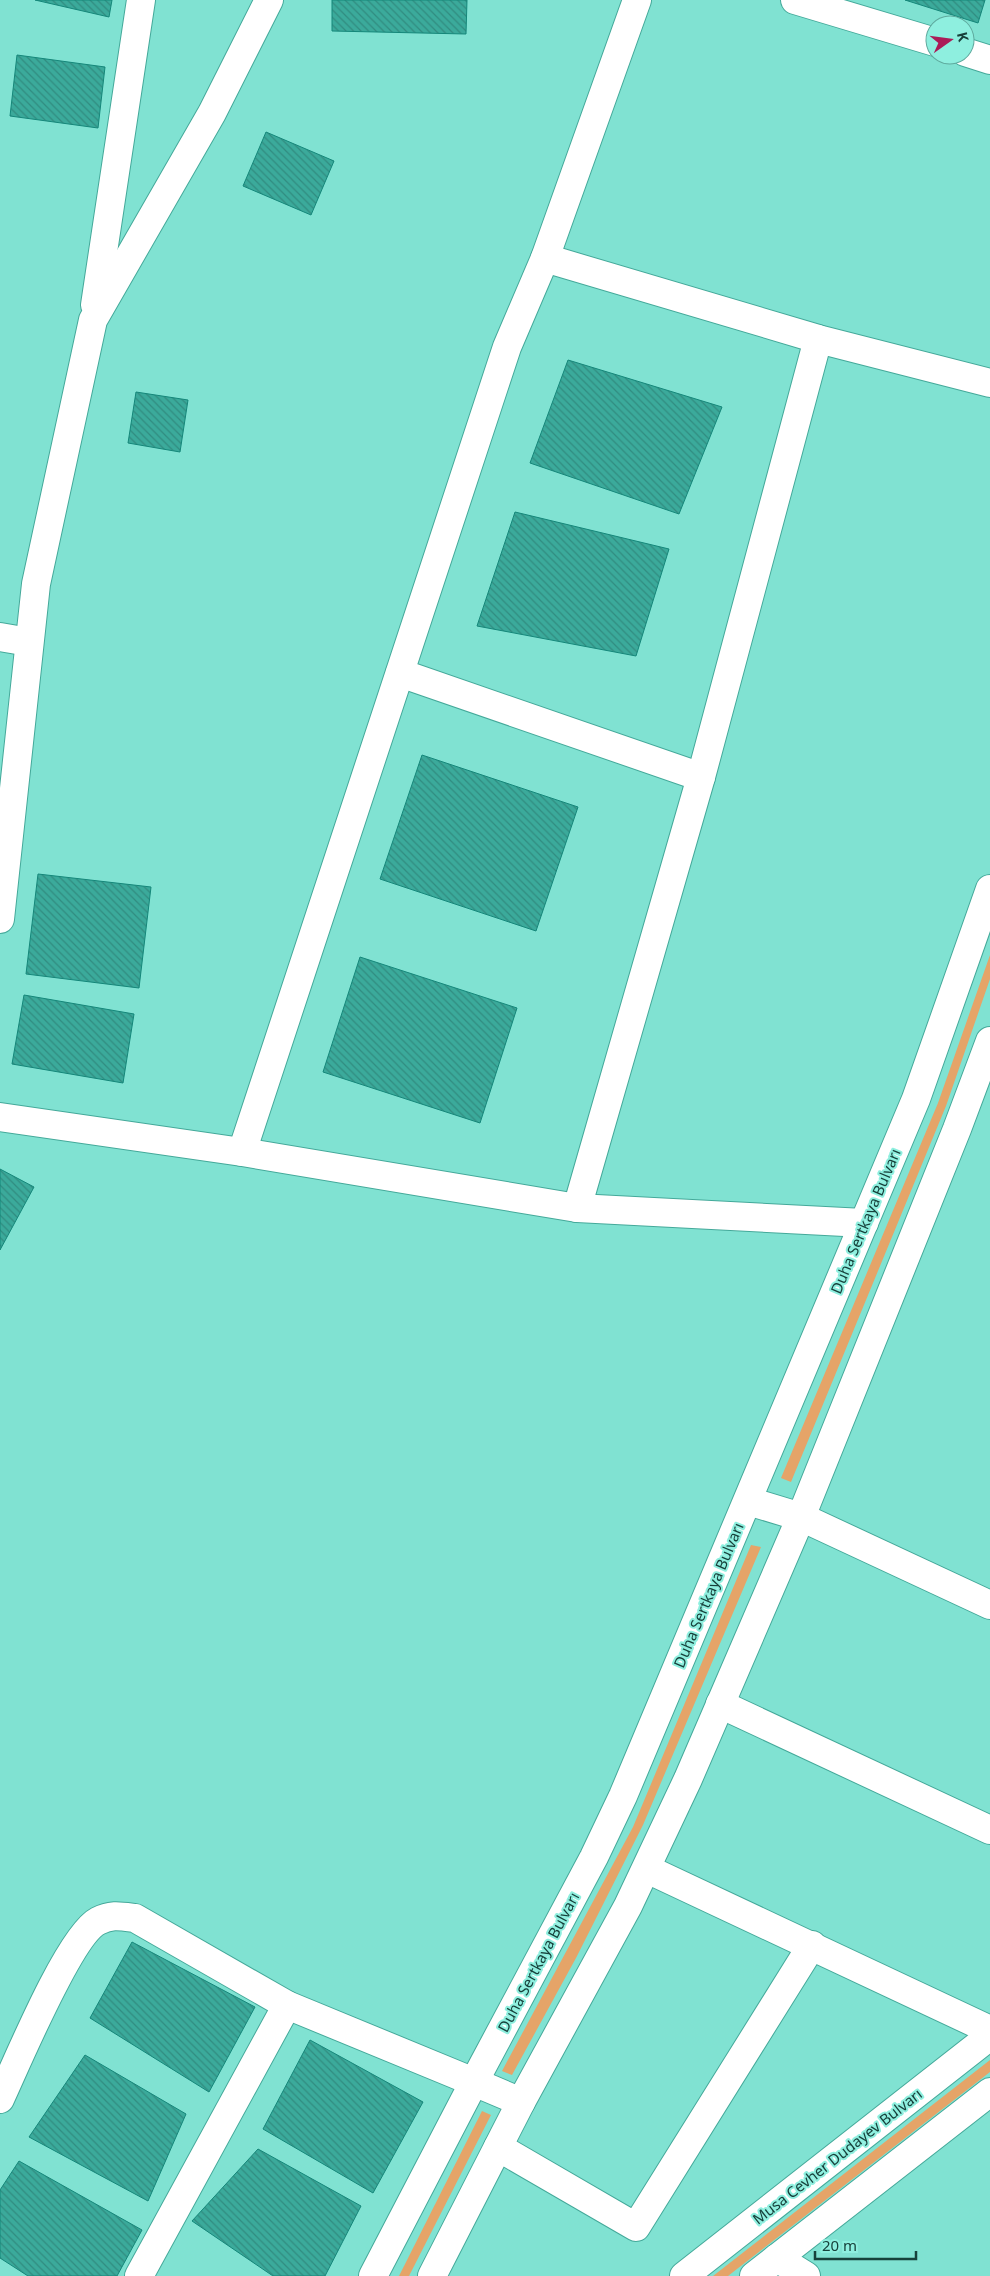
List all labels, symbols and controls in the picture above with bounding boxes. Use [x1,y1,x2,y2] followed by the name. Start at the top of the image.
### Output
[925,15,975,65] north arrow
[953,30,974,44] text: K
[825,1146,905,1296] street label: Duha Sertkaya Bulvarı
[668,1520,748,1670] street label: Duha Sertkaya Bulvarı
[493,1889,583,2035] street label: Duha Sertkaya Bulvarı
[748,2084,926,2228] street label: Musa Cevher Dudayev Bulvarı
[815,2228,916,2260] scale bar
[822,2235,857,2255] text: 20 m

